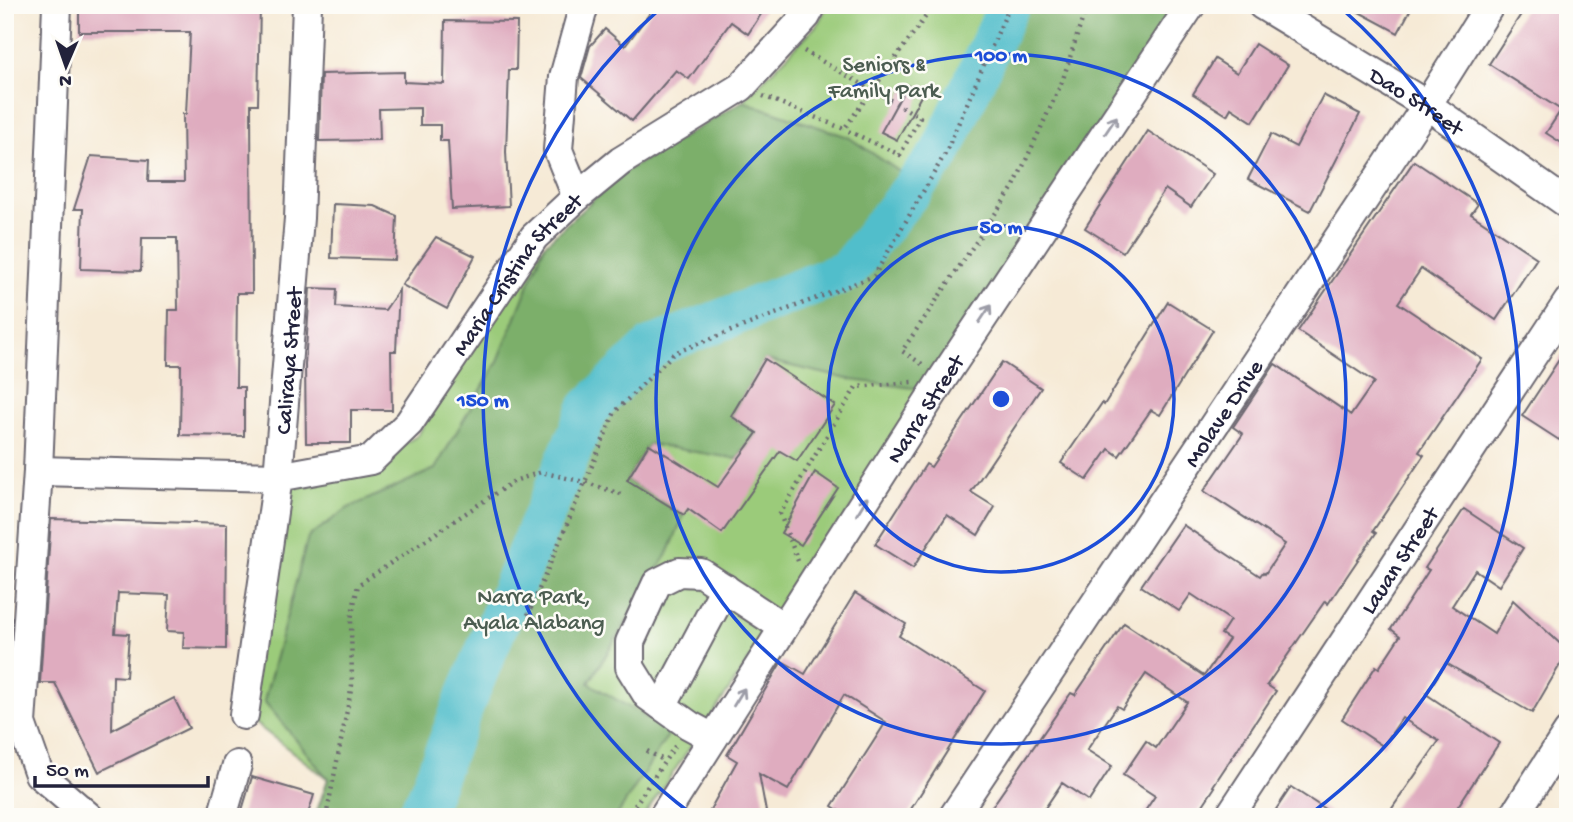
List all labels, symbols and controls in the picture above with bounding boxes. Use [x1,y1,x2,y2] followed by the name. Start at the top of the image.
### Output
[32,32,102,102] north arrow
[974,45,1027,70] text: 100 m
[827,53,943,106] park label: Seniors & Family Park
[1362,62,1469,144] street label: Dao Street
[59,68,72,91] text: N
[1104,116,1118,135] one-way arrow
[448,188,591,362] street label: Maria Cristina Street
[980,217,1023,242] text: 50 m
[272,285,310,436] street label: Caliraya Street
[978,305,992,324] one-way arrow
[882,349,973,469] street label: Narra Street
[1180,355,1271,473] street label: Molave Drive
[989,387,1013,411] centre of rings
[456,390,509,415] text: 150 m
[856,496,870,516] one-way arrow
[1356,502,1447,620] street label: Lauan Street
[463,585,605,638] park label: Narra Park, Ayala Alabang
[731,688,746,707] one-way arrow
[35,745,208,789] scale bar
[46,760,89,785] text: 50 m

